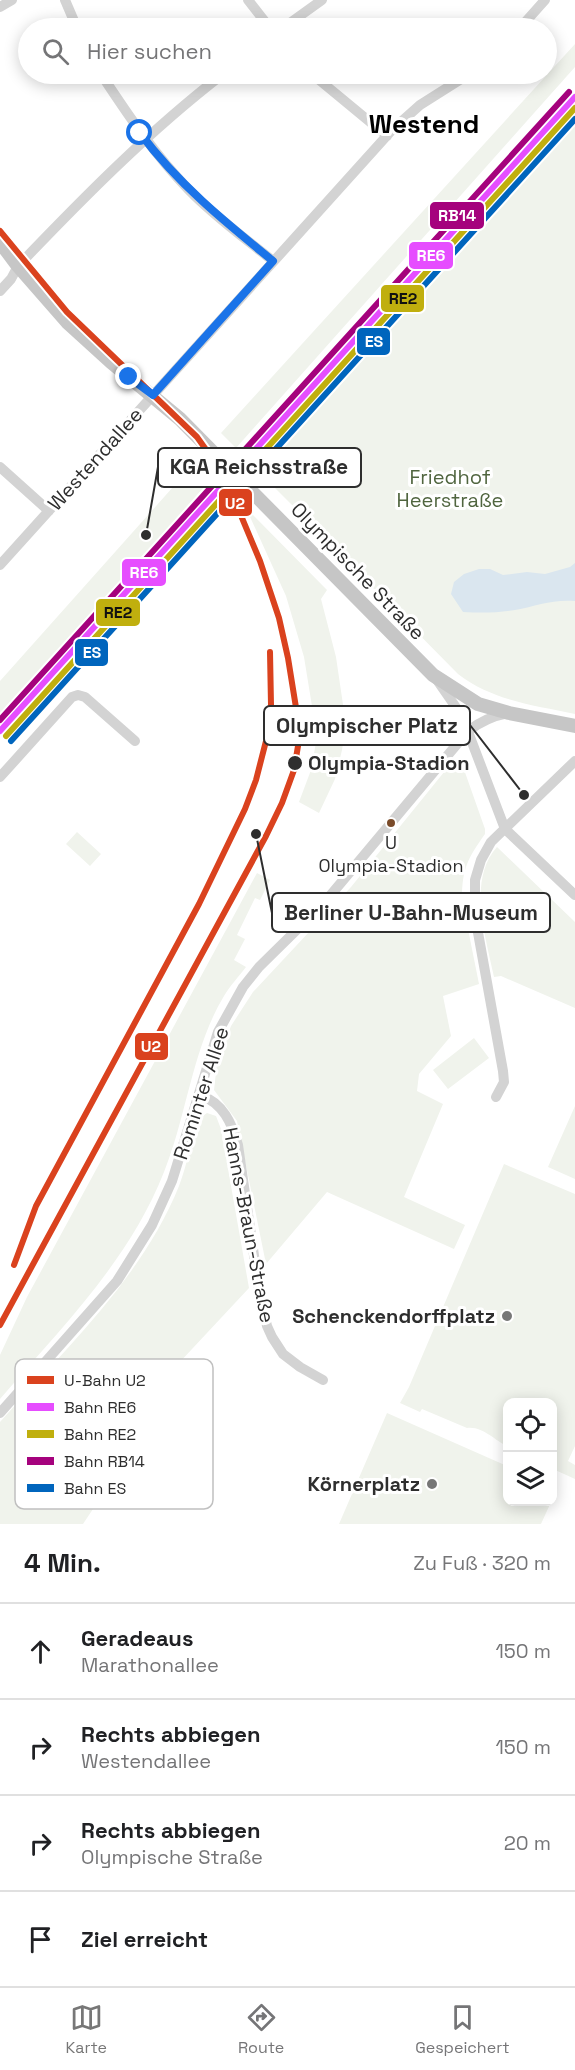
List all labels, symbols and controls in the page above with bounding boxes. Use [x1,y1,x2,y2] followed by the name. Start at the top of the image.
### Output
[18,18,557,84] search box
[39,35,72,68] icon: search
[87,37,212,65] text: Hier suchen
[369,107,479,141] district label: Westend
[126,119,152,145] route start
[429,201,485,230] line badge: RB14
[438,205,476,226] text: RB14
[408,241,454,270] line badge: RE6
[417,245,446,266] text: RE6
[380,284,425,313] line badge: RE2
[389,288,417,309] text: RE2
[356,327,391,356] line badge: ES
[365,331,384,352] text: ES
[115,363,141,389] route end
[42,402,148,516] street label: Westendallee
[158,448,361,487] callout: KGA Reichsstraße
[170,453,348,480] text: KGA Reichsstraße
[397,464,503,513] park label: Friedhof Heerstraße
[218,488,253,517] line badge: U2
[225,493,245,514] text: U2
[286,497,430,645] street label: Olympische Straße
[121,558,167,587] line badge: RE6
[130,562,159,583] text: RE6
[95,598,141,627] line badge: RE2
[104,602,132,623] text: RE2
[74,638,109,667] line badge: ES
[83,642,102,663] text: ES
[264,706,470,745] callout: Olympischer Platz
[276,712,458,739] text: Olympischer Platz
[308,750,470,776] place label: Olympia-Stadion
[286,754,304,772] marker: Olympia-Stadion
[385,817,397,829] marker: U Olympia-Stadion
[319,831,463,877] place label: U Olympia-Stadion
[272,893,550,932] callout: Berliner U-Bahn-Museum
[284,899,538,926] text: Berliner U-Bahn-Museum
[167,1023,235,1163] street label: Rominter Allee
[134,1032,169,1061] line badge: U2
[141,1036,161,1057] text: U2
[217,1125,281,1325] street label: Hanns-Braun-Straße
[292,1303,495,1329] place label: Schenckendorffplatz
[500,1309,514,1323] marker: Schenckendorffplatz
[15,1359,213,1509] legend
[64,1370,146,1391] text: U-Bahn U2
[64,1397,136,1418] text: Bahn RE6
[503,1398,557,1506] map controls
[503,1398,557,1452] button: locate
[64,1424,136,1445] text: Bahn RE2
[64,1451,145,1472] text: Bahn RB14
[503,1452,557,1506] button: layers
[307,1471,420,1497] place label: Körnerplatz
[425,1477,439,1491] marker: Körnerplatz
[64,1478,127,1499] text: Bahn ES
[24,1546,101,1580] text: 4 Min.
[413,1550,551,1576] text: Zu Fuß · 320 m
[81,1624,193,1652] text: Geradeaus
[24,1635,57,1668] icon: ahead
[496,1638,551,1664] text: 150 m
[81,1652,219,1678] text: Marathonallee
[81,1720,261,1748] text: Rechts abbiegen
[24,1731,57,1764] icon: right
[496,1734,551,1760] text: 150 m
[81,1748,211,1774] text: Westendallee
[81,1816,261,1844] text: Rechts abbiegen
[24,1827,57,1860] icon: right
[504,1830,551,1856] text: 20 m
[81,1844,263,1870] text: Olympische Straße
[24,1923,57,1956] icon: arrive
[81,1925,208,1953] text: Ziel erreicht
[65,2001,107,2058] tab: Karte
[238,2001,284,2058] tab: Route
[415,2001,510,2058] tab: Gespeichert

